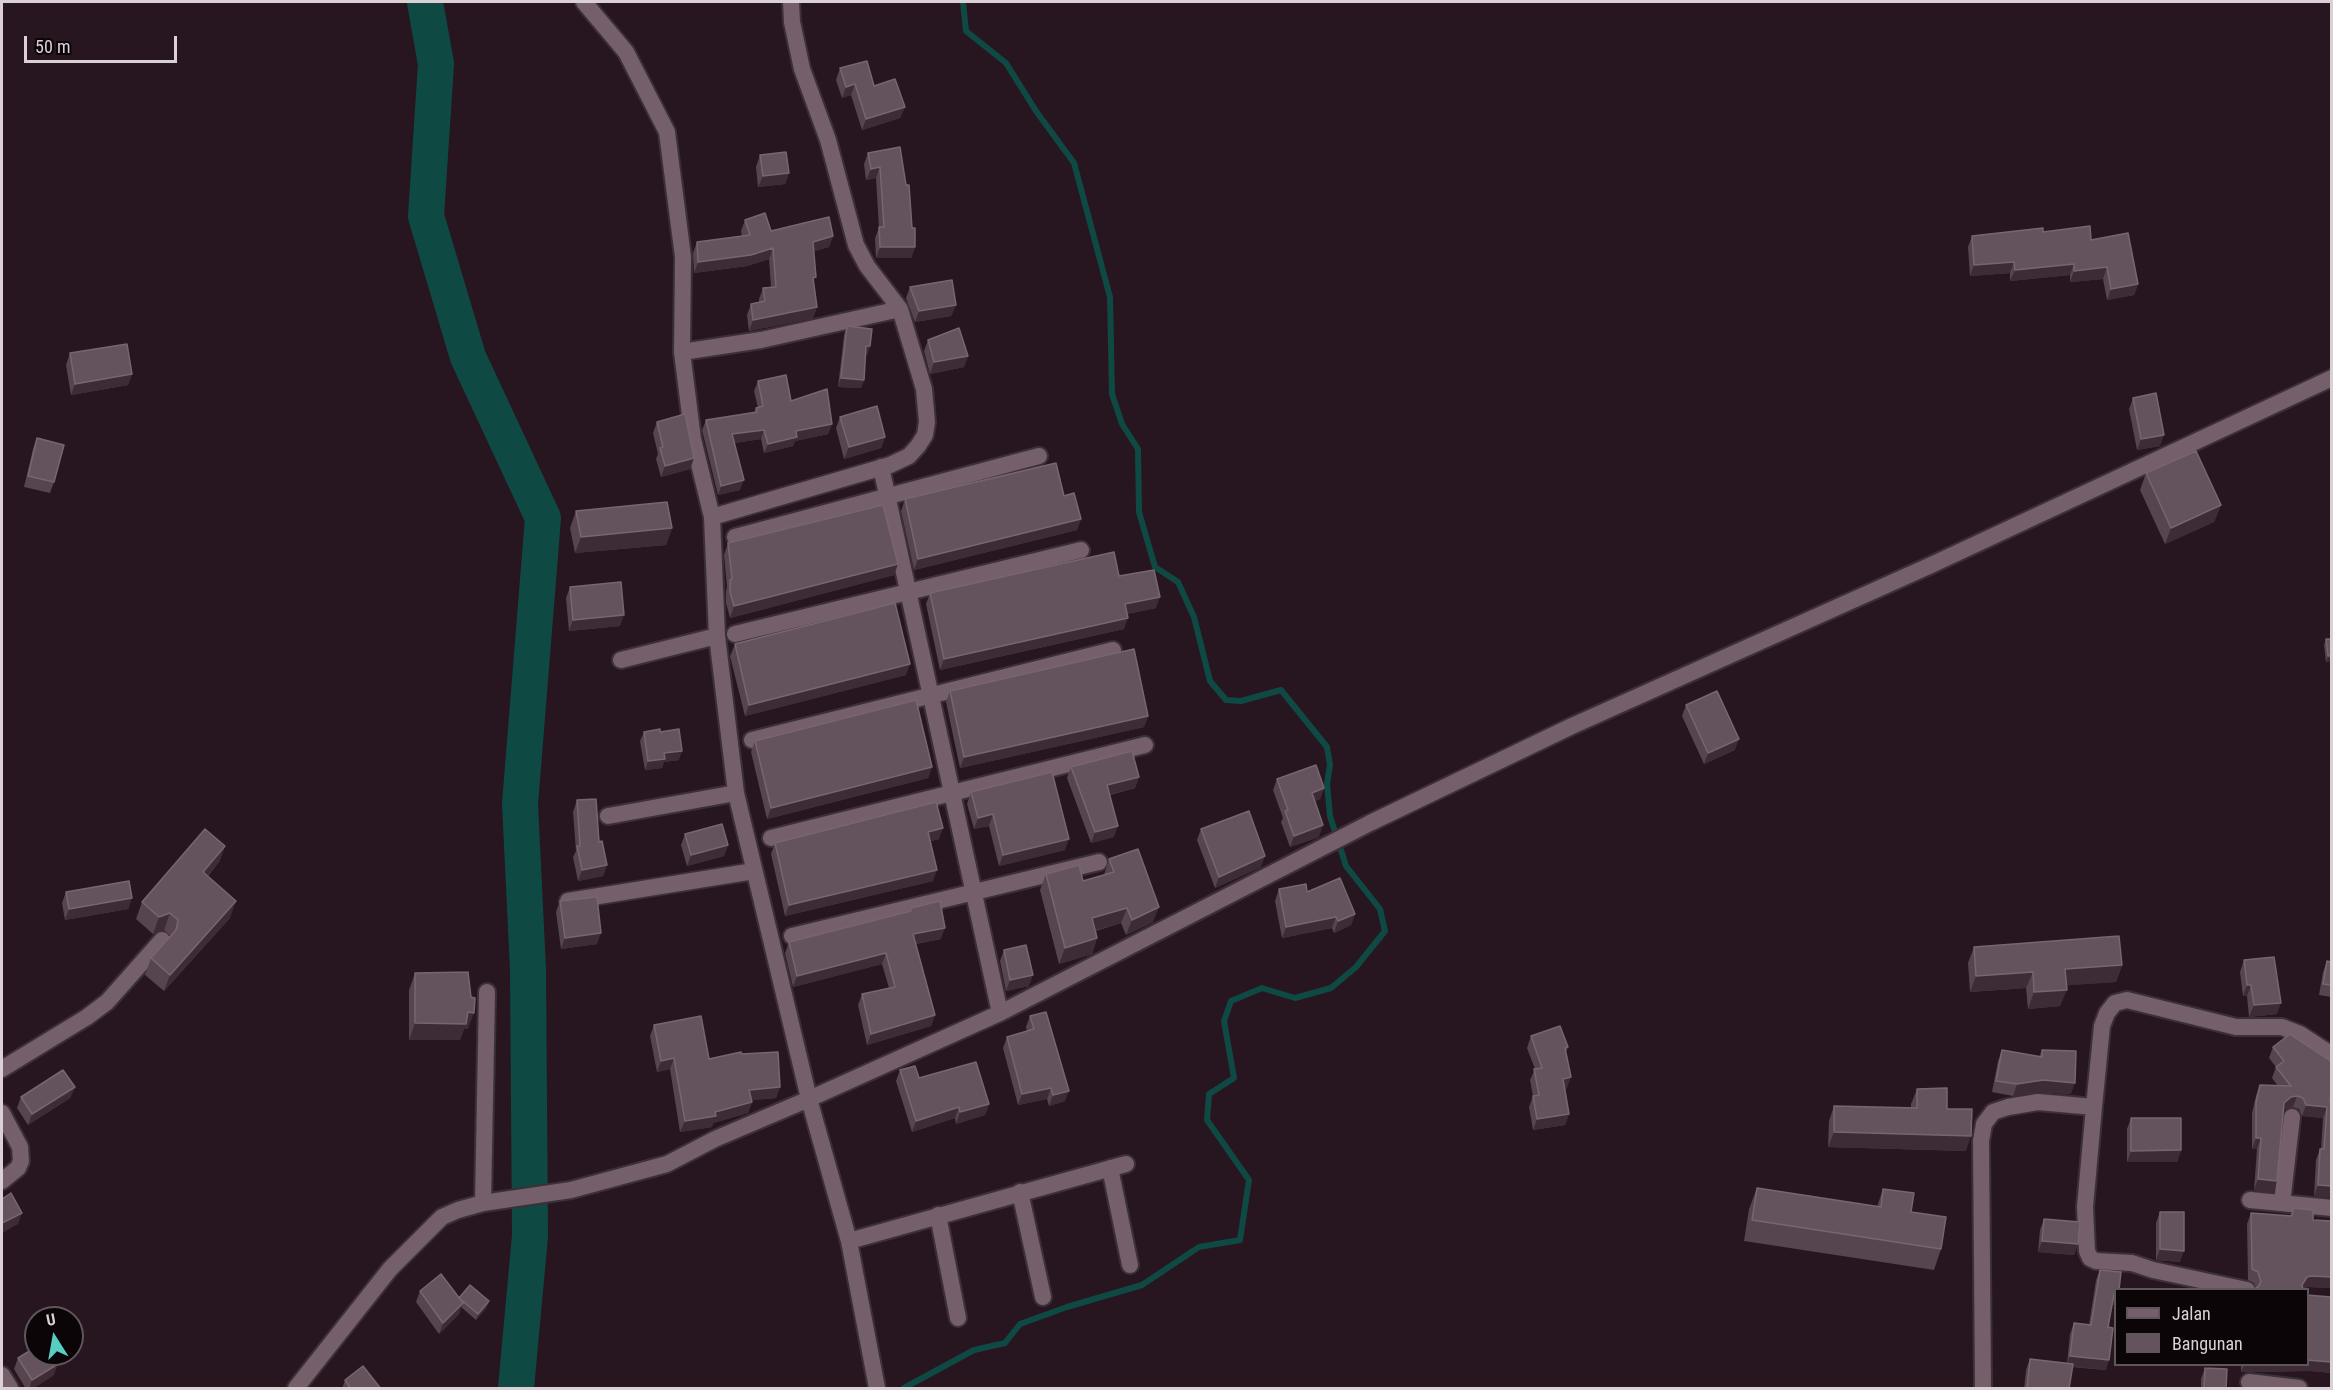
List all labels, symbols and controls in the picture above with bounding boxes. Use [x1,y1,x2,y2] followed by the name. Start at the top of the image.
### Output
[27,24,180,62] scale bar
[35,36,70,57] text: 50 m
[2114,1288,2309,1366] legend
[2172,1303,2211,1324] text: Jalan
[24,1306,84,1366] north arrow
[45,1310,57,1330] text: U
[2172,1333,2243,1354] text: Bangunan

